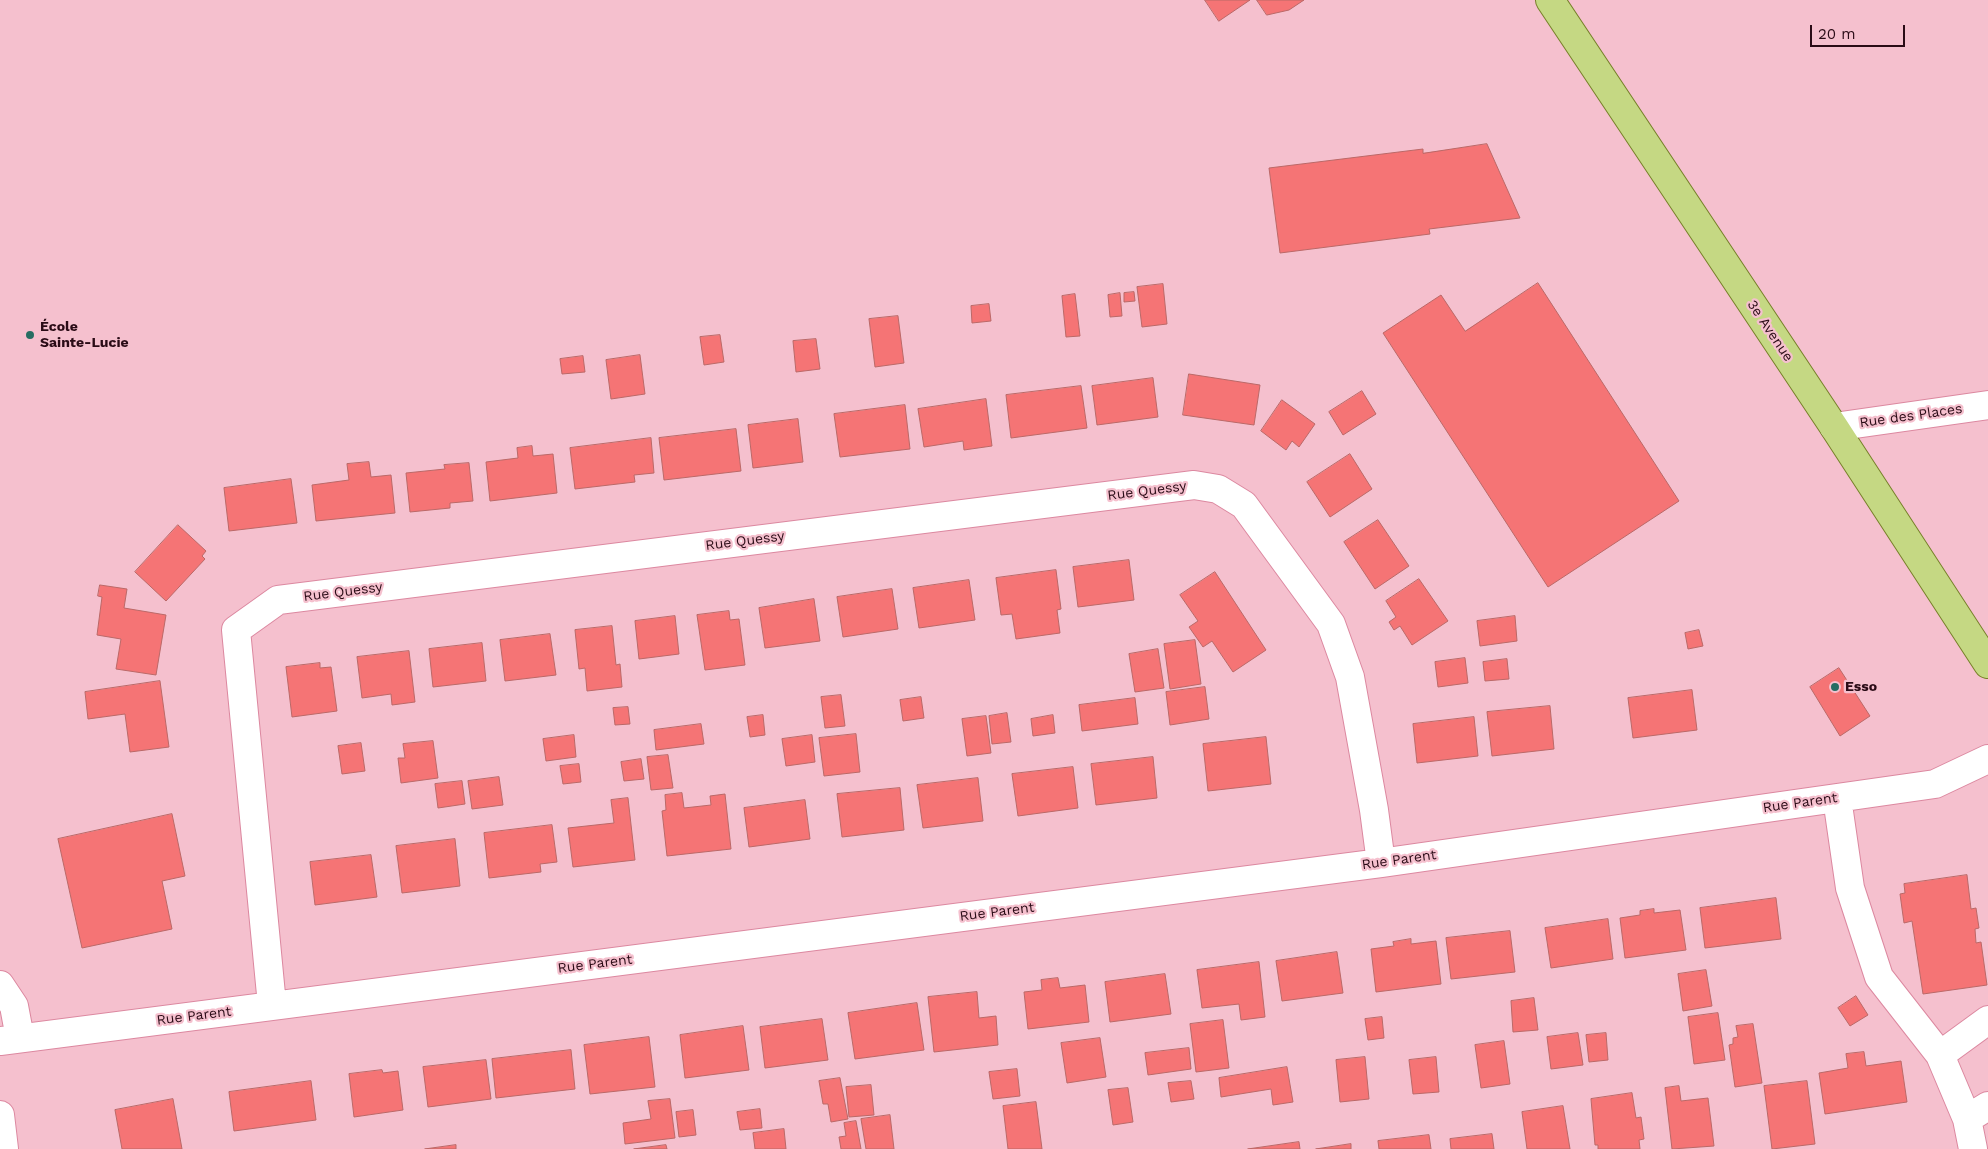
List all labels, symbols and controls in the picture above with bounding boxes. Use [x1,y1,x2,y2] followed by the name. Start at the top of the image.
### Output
[1813,15,1908,47] scale bar
[1818,25,1856,43] text: 20 m
[1743,297,1797,365] street label: 3e Avenue
[40,319,129,352] place label: École Sainte-Lucie
[24,329,36,341] marker: École Sainte-Lucie
[1858,400,1964,432] street label: Rue des Places
[1107,478,1187,504] street label: Rue Quessy
[705,528,785,554] street label: Rue Quessy
[303,579,383,605] street label: Rue Quessy
[1845,679,1877,695] place label: Esso
[1829,681,1841,693] marker: Esso
[1762,789,1838,817] street label: Rue Parent
[1361,846,1437,874] street label: Rue Parent
[959,899,1035,925] street label: Rue Parent
[557,951,633,977] street label: Rue Parent
[156,1003,232,1029] street label: Rue Parent

